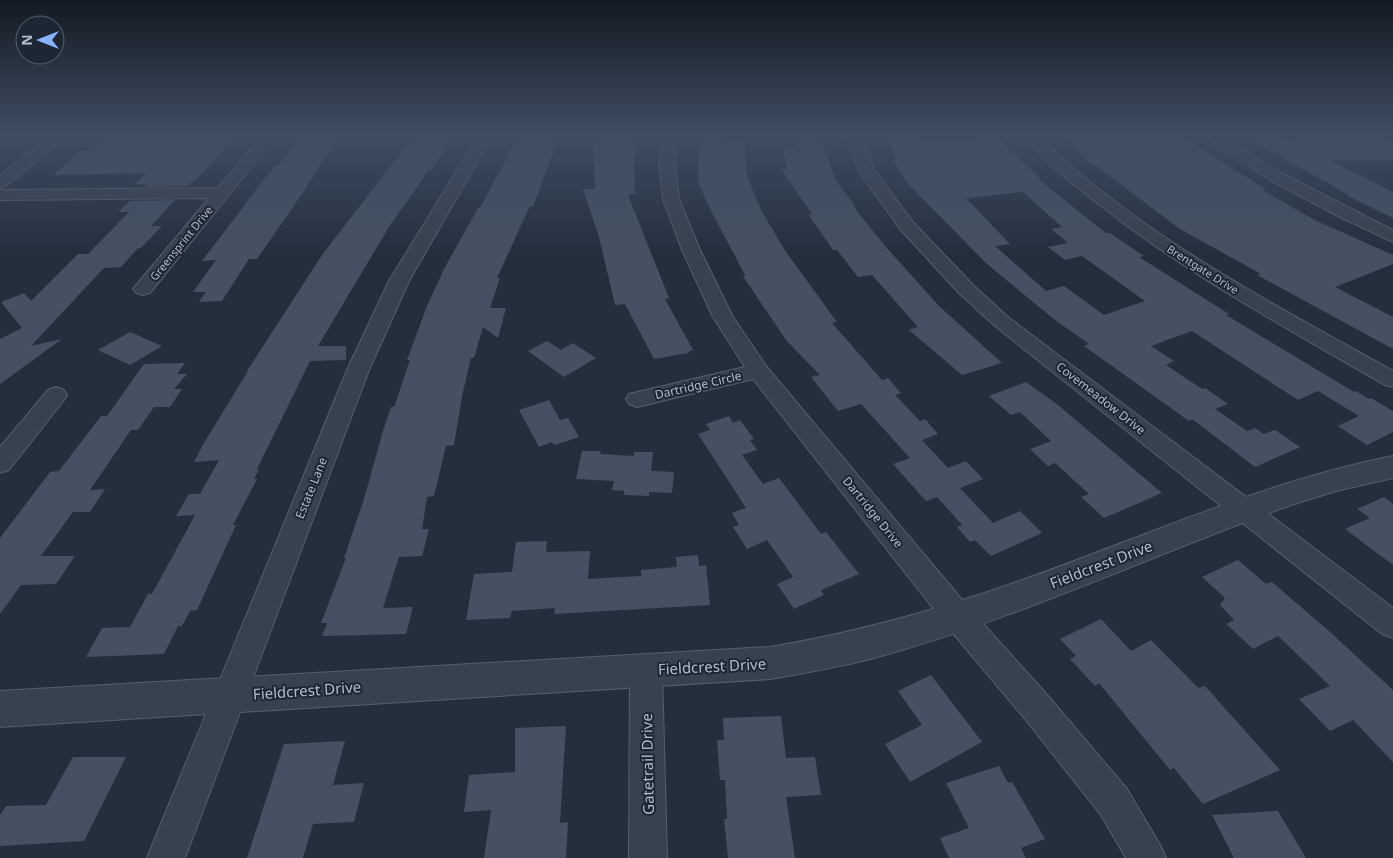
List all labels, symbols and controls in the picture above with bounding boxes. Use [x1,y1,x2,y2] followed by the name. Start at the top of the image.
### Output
[15,15,65,65] north arrow
[17,34,36,46] text: N
[146,203,216,283] street label: Greensprint Drive
[1164,241,1242,297] street label: Brentgate Drive
[1053,358,1149,438] street label: Covemeadow Drive
[653,367,743,403] street label: Dartridge Circle
[291,455,331,521] street label: Estate Lane
[839,473,907,551] street label: Dartridge Drive
[1047,535,1155,593] street label: Fieldcrest Drive
[657,653,767,679] street label: Fieldcrest Drive
[252,676,362,704] street label: Fieldcrest Drive
[636,713,658,815] street label: Gatetrail Drive

